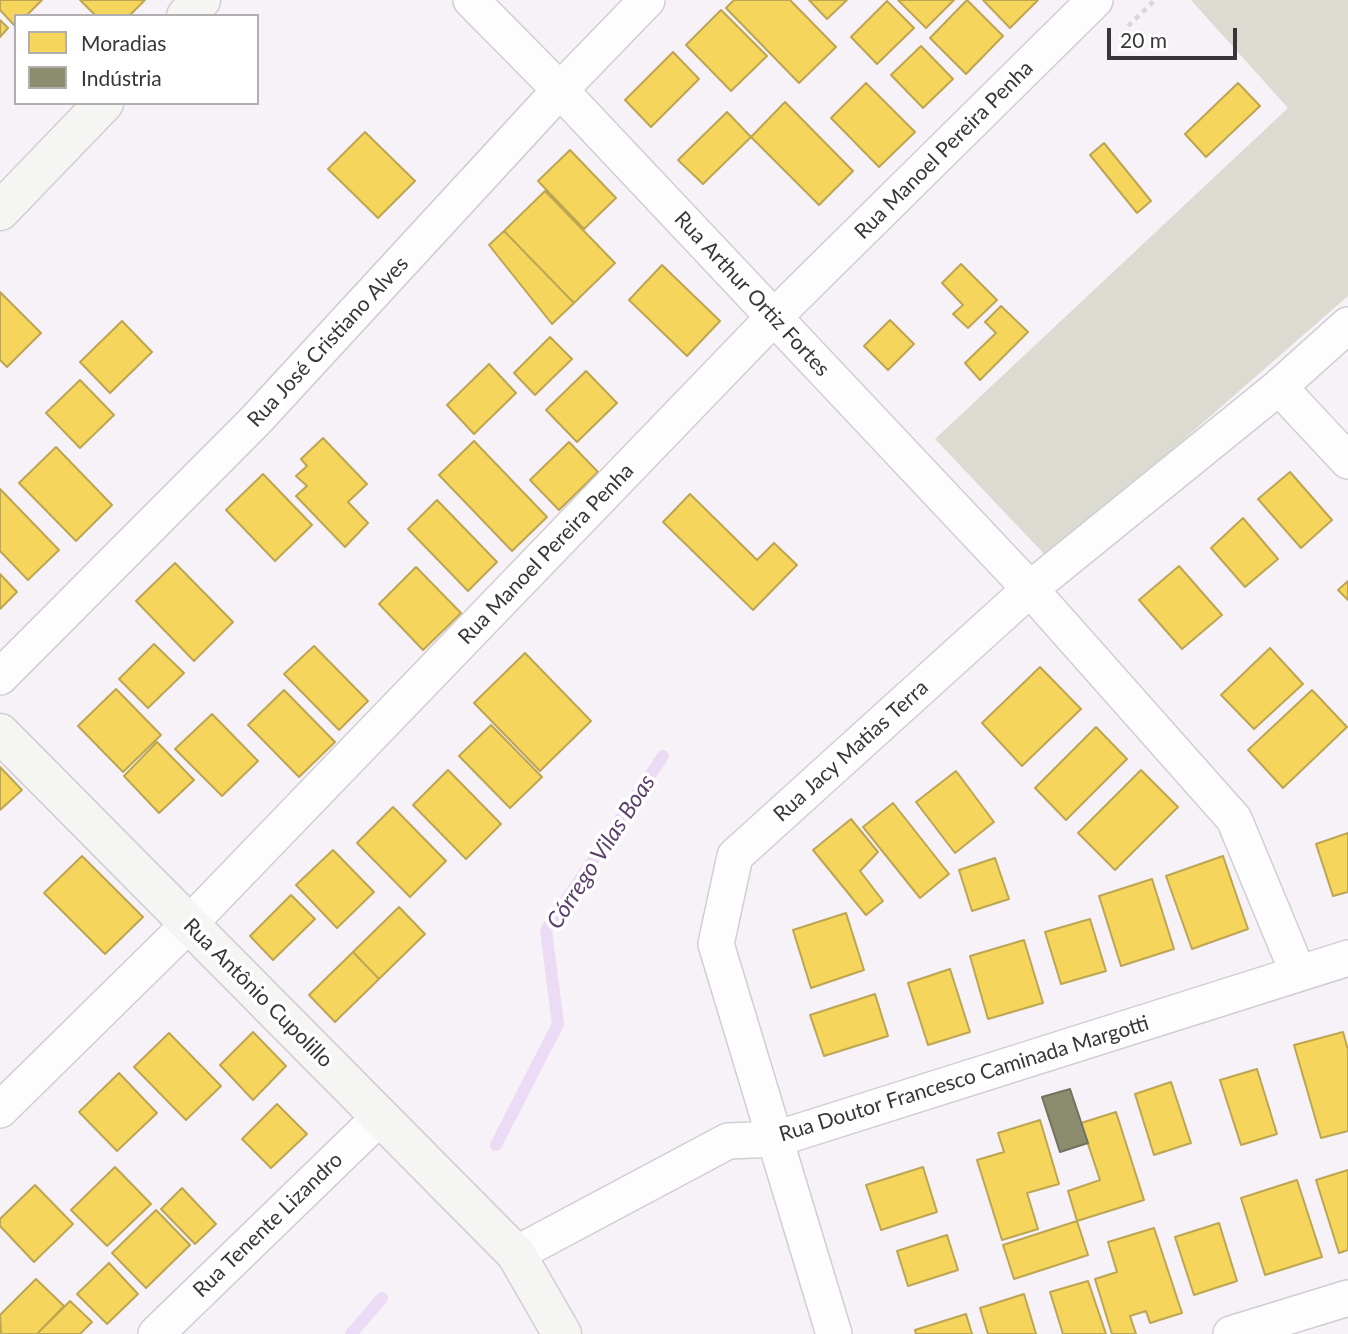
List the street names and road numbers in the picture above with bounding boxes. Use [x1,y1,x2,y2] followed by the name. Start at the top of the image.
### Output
[850,56,1038,244] street label: Rua Manoel Pereira Penha
[669,206,835,382] street label: Rua Arthur Ortiz Fortes
[242,251,414,433] street label: Rua José Cristiano Alves
[453,458,639,650] street label: Rua Manoel Pereira Penha
[769,675,933,827] street label: Rua Jacy Matias Terra
[178,913,338,1073] street label: Rua Antônio Cupolillo
[776,1011,1152,1147] street label: Rua Doutor Francesco Caminada Margotti
[188,1147,348,1303] street label: Rua Tenente Lizandro

